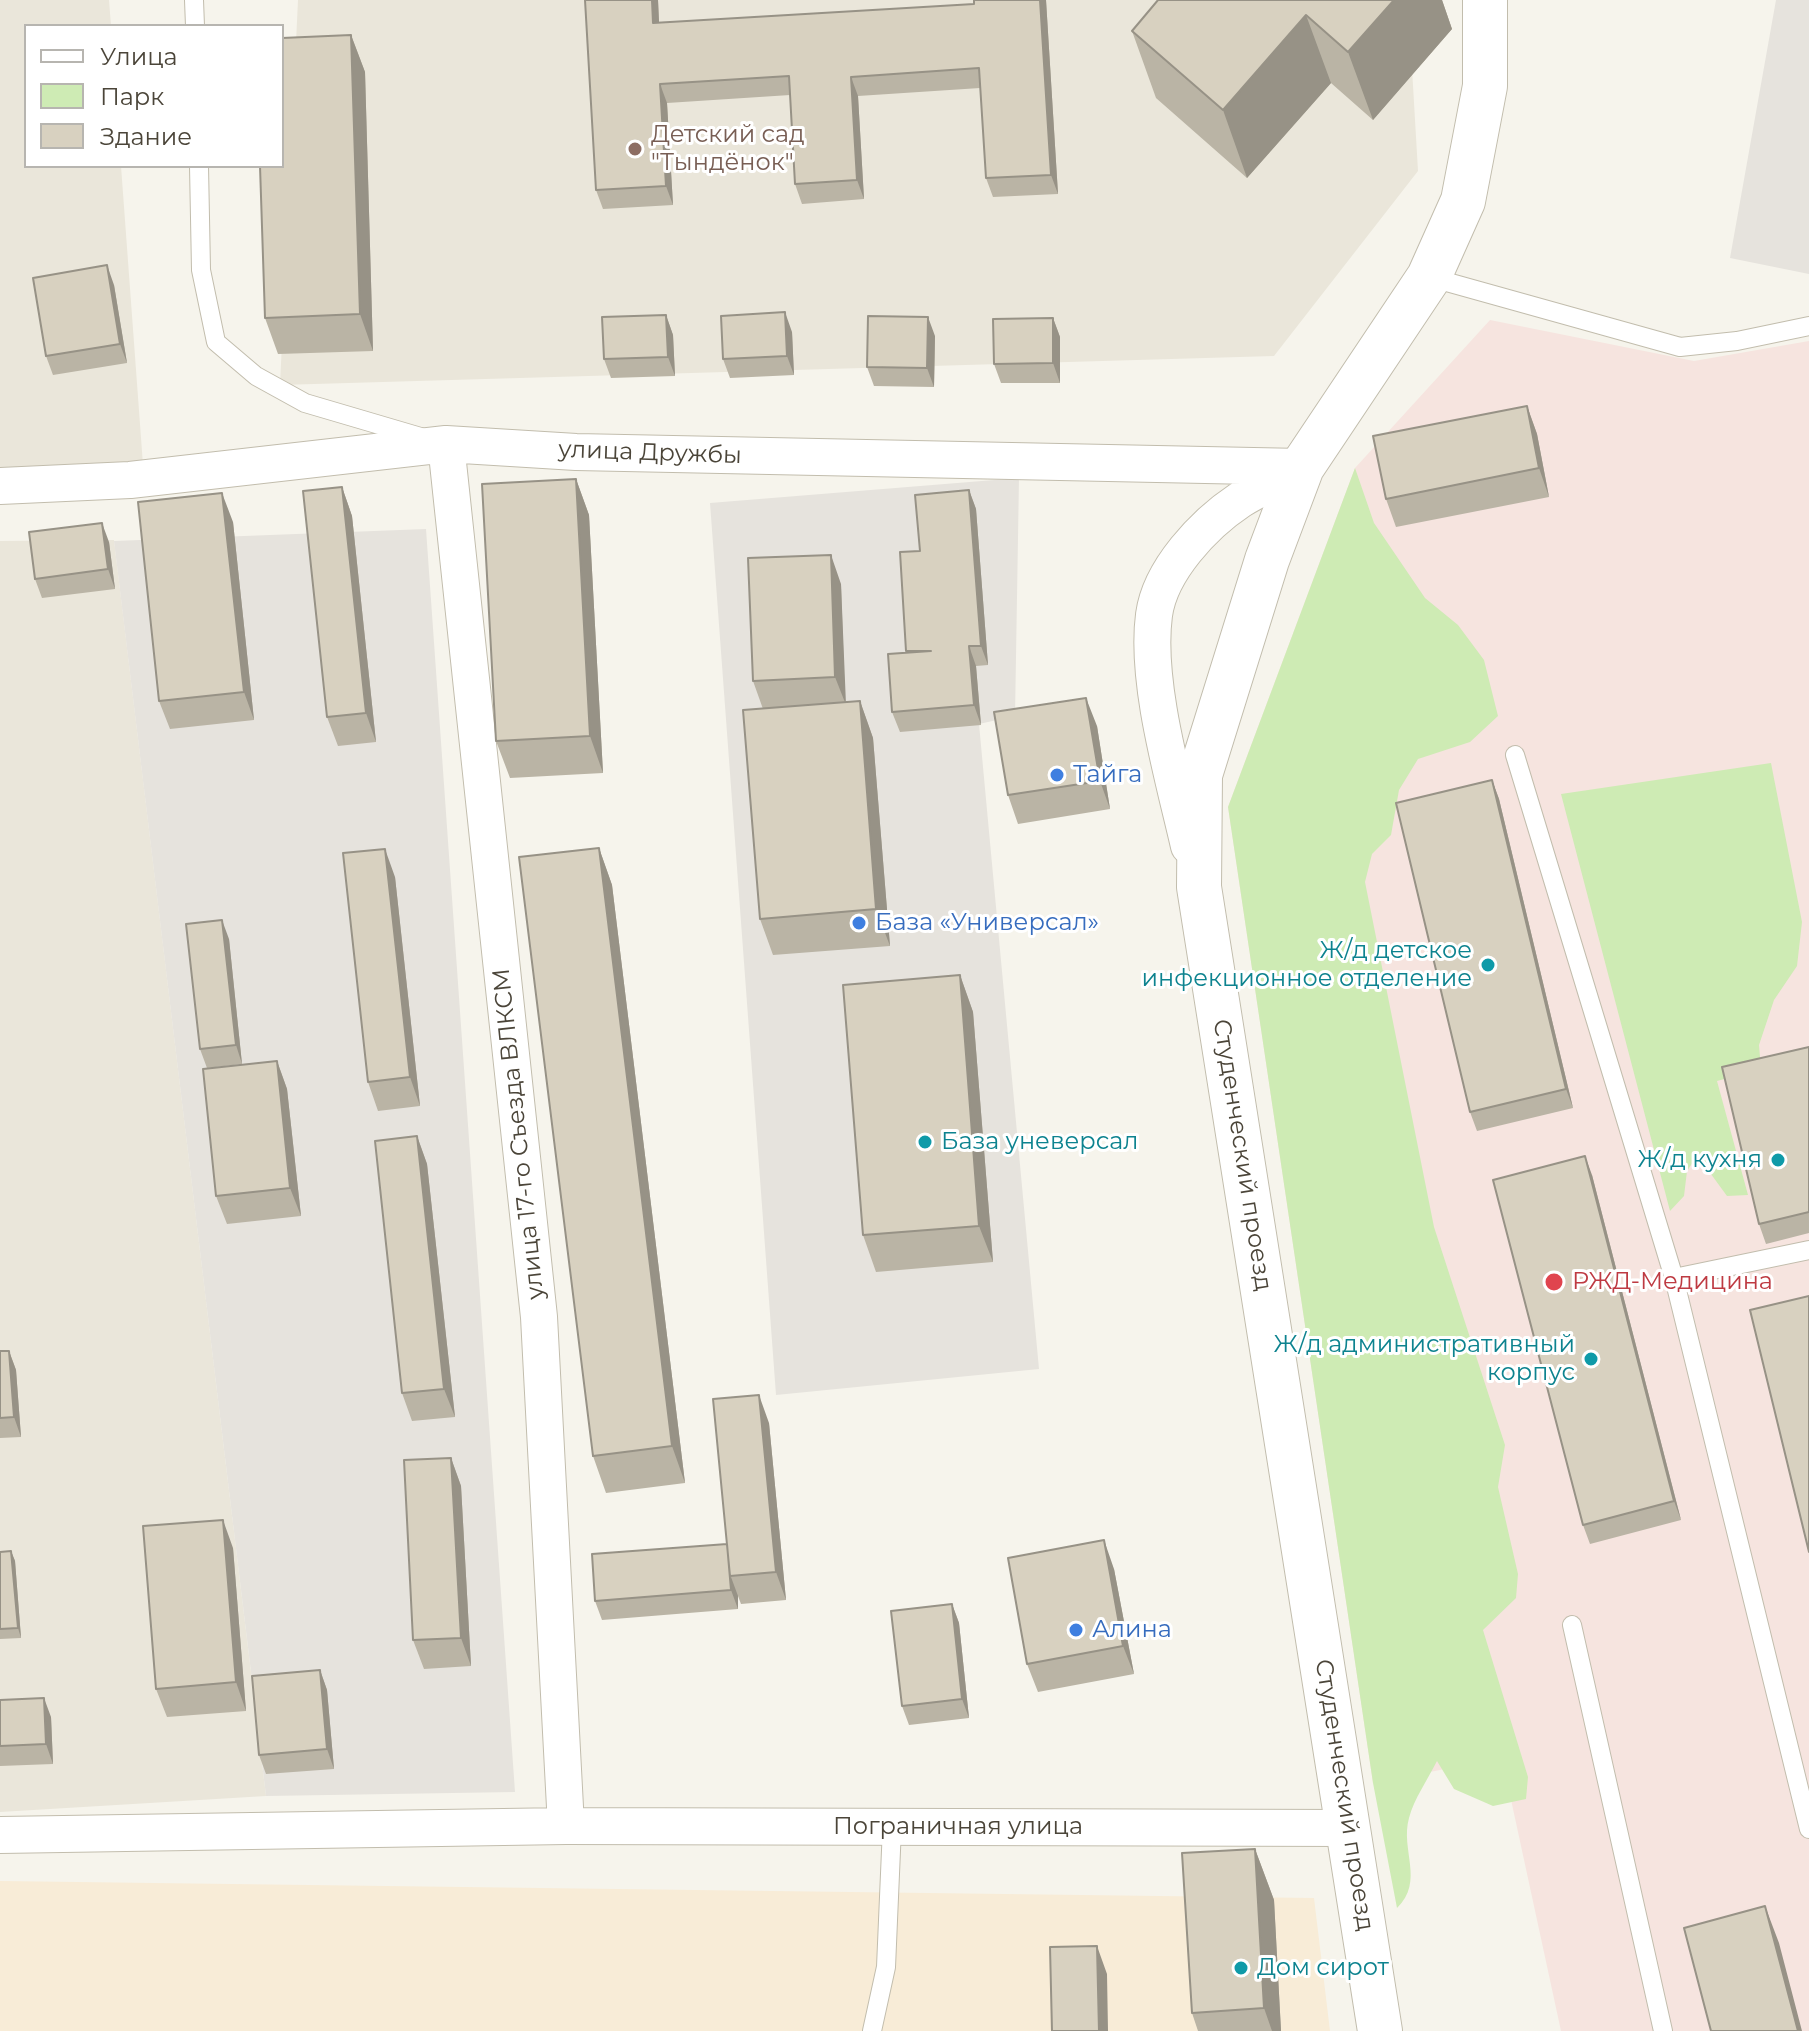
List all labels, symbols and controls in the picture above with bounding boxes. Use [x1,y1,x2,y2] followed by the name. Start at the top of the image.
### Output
[24,24,284,168] legend
[100,42,178,71] text: Улица
[100,82,164,111] text: Парк
[651,121,805,177] place label: Детский сад "Тындёнок"
[100,122,192,151] text: Здание
[626,140,644,158] marker: Детский сад "Тындёнок"
[558,435,742,471] street label: улица Дружбы
[1073,761,1142,789] place label: Тайга
[1048,766,1066,784] marker: Тайга
[875,909,1099,937] place label: База «Универсал»
[850,914,868,932] marker: База «Универсал»
[1142,937,1472,993] place label: Ж/д детское инфекционное отделение
[1479,956,1497,974] marker: Ж/д детское инфекционное отделение
[487,967,551,1301] street label: улица 17-го Съезда ВЛКСМ
[1206,1017,1278,1293] street label: Студенческий проезд
[941,1128,1138,1156] place label: База уневерсал
[916,1133,934,1151] marker: База уневерсал
[1638,1146,1762,1174] place label: Ж/д кухня
[1769,1151,1787,1169] marker: Ж/д кухня
[1572,1268,1773,1296] place label: РЖД-Медицина
[1543,1271,1565,1293] marker: РЖД-Медицина
[1274,1331,1575,1387] place label: Ж/д административный корпус
[1582,1350,1600,1368] marker: Ж/д административный корпус
[1092,1616,1172,1644] place label: Алина
[1067,1621,1085,1639] marker: Алина
[1308,1657,1380,1933] street label: Студенческий проезд
[833,1813,1083,1841] street label: Пограничная улица
[1257,1954,1389,1982] place label: Дом сирот
[1232,1959,1250,1977] marker: Дом сирот

